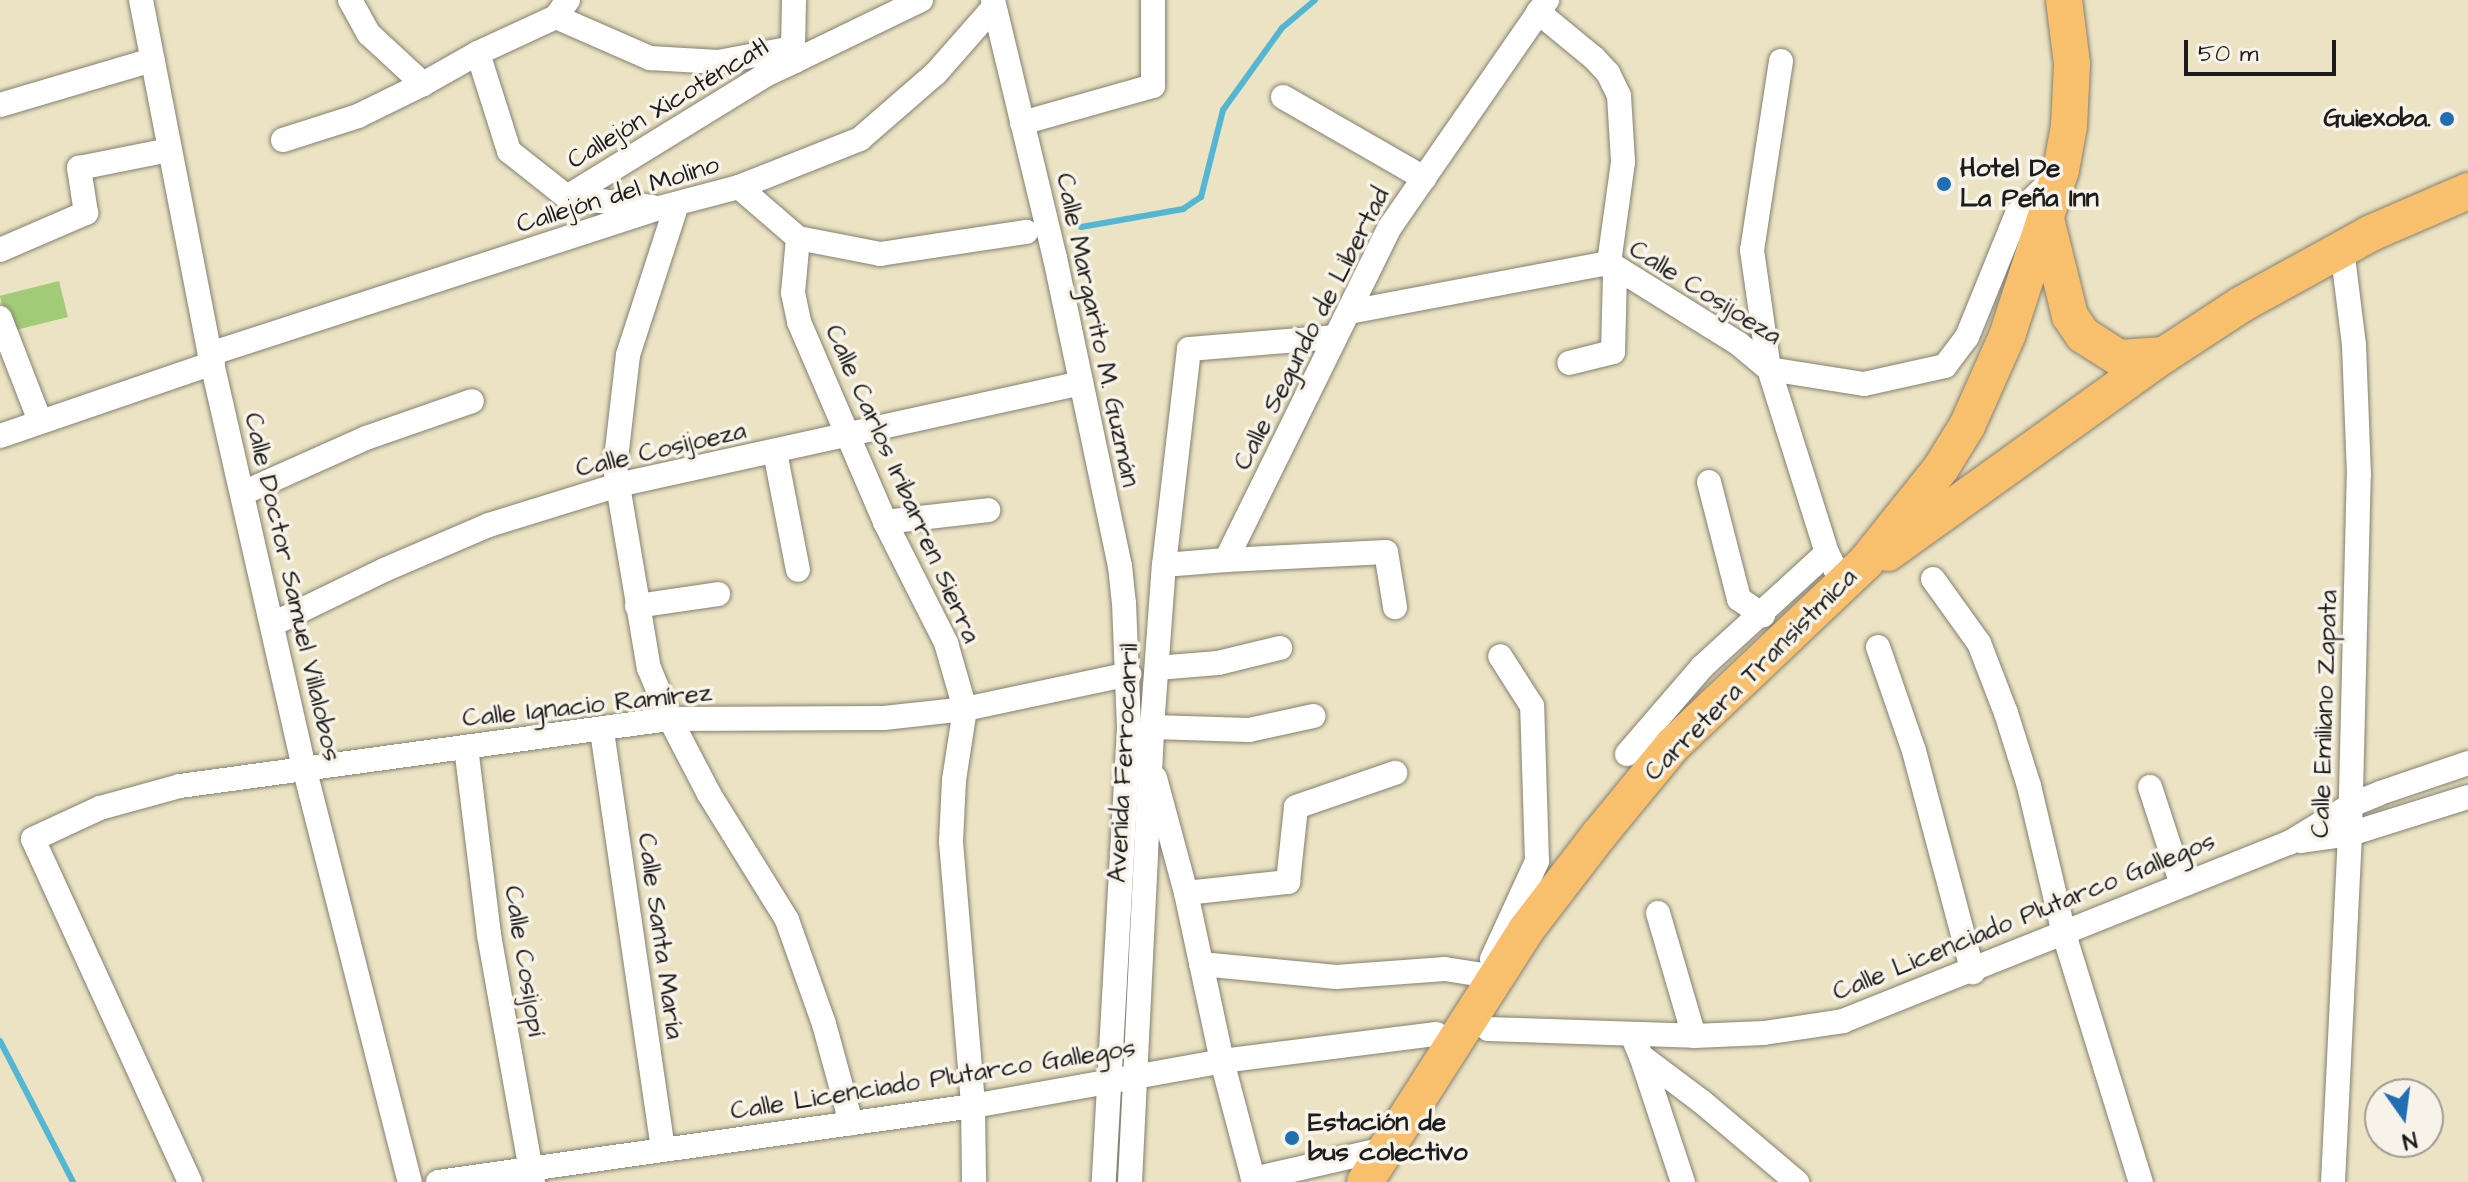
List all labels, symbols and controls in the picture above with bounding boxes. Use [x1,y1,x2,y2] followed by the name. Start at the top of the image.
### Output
[2188,24,2340,74] scale bar
[562,32,774,176] street label: Callejón Xicoténcatl
[2198,37,2258,71] text: 50 m
[2323,103,2431,135] place label: Guiexoba.
[2438,110,2456,128] marker: Guiexoba.
[513,149,723,241] street label: Callejón del Molino
[1960,153,2099,214] place label: Hotel De La Peña Inn
[1048,170,1146,490] street label: Calle Margarito M. Guzmán
[1935,175,1953,193] marker: Hotel De La Peña Inn
[1227,183,1397,475] street label: Calle Segundo de Libertad
[1623,234,1787,352] street label: Calle Cosijoeza
[818,320,986,648] street label: Calle Carlos Iribarren Sierra
[237,410,347,764] street label: Calle Doctor Samuel Villalobos
[573,415,749,485] street label: Calle Cosijoeza
[1638,562,1864,788] street label: Carretera Transistmica
[2305,589,2345,839] street label: Calle Emiliano Zapata
[1102,642,1146,884] street label: Avenida Ferrocarril
[461,677,713,735] street label: Calle Ignacio Ramírez
[1828,826,2220,1008] street label: Calle Licenciado Plutarco Gallegos
[630,831,690,1041] street label: Calle Santa María
[497,884,551,1038] street label: Calle Cosijopí
[728,1033,1138,1127] street label: Calle Licenciado Plutarco Gallegos
[2364,1078,2444,1158] north arrow
[1308,1107,1468,1168] place label: Estación de bus colectivo
[2399,1123,2420,1157] text: N
[1283,1129,1301,1147] marker: Estación de bus colectivo

